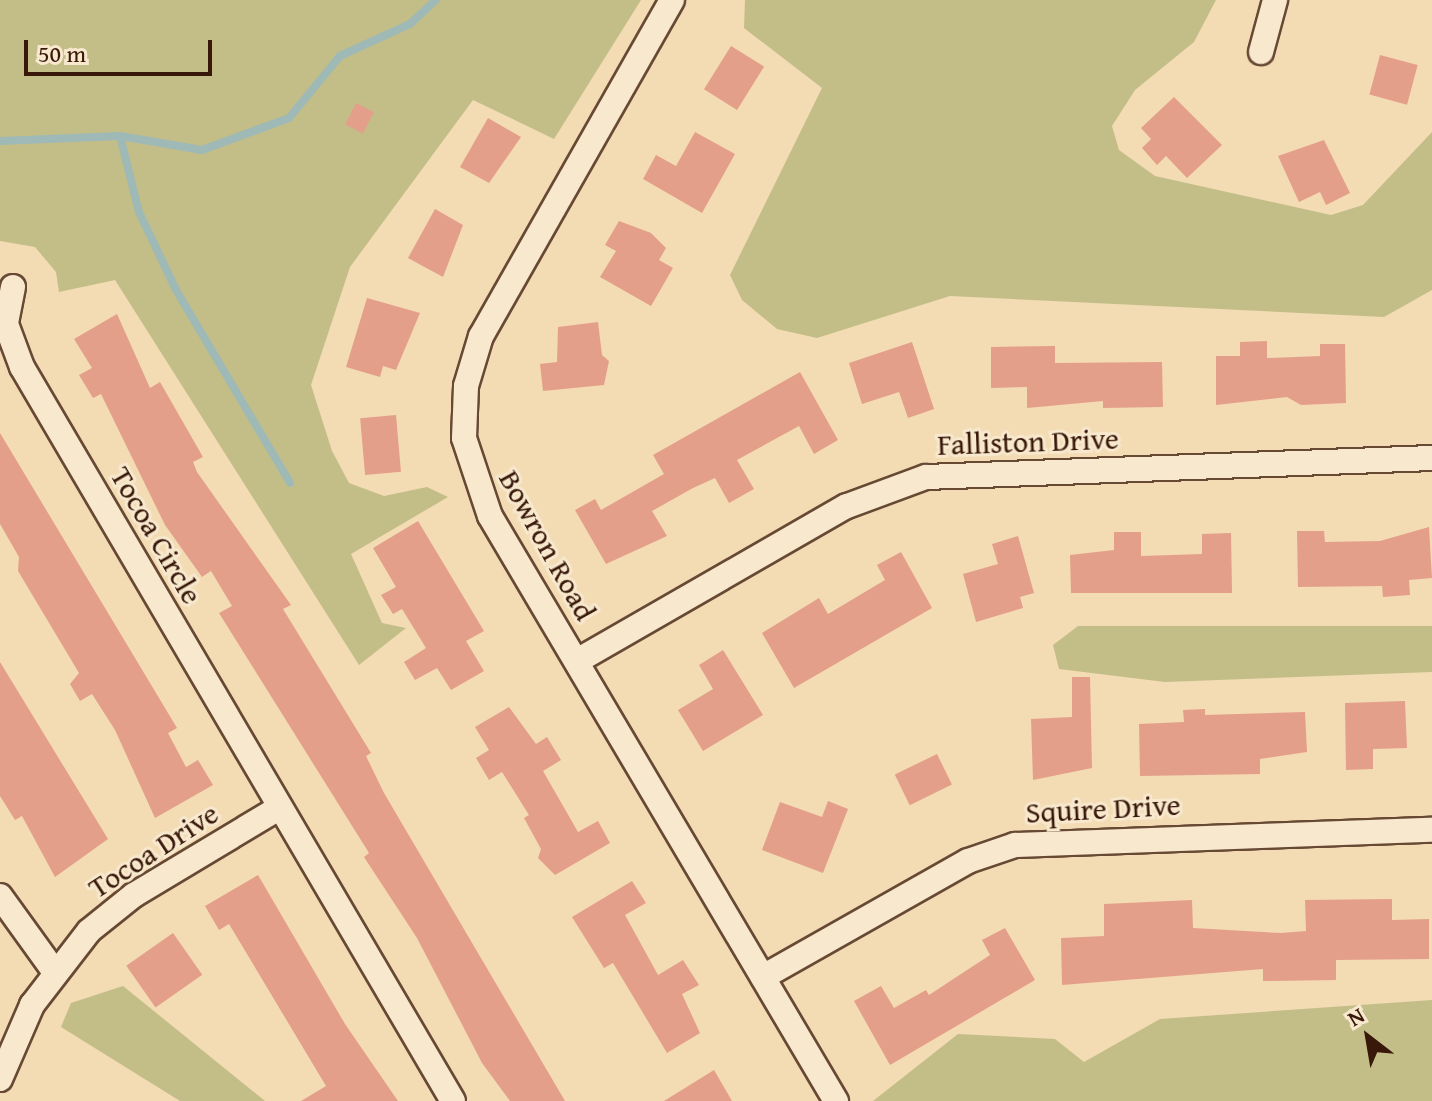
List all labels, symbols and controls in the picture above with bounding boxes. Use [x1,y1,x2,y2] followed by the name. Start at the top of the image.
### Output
[28,24,216,74] scale bar
[38,36,86,71] text: 50 m
[937,420,1119,462] street label: Falliston Drive
[103,460,211,610] street label: Tocoa Circle
[492,463,604,627] street label: Bowron Road
[1025,786,1181,830] street label: Squire Drive
[81,795,225,905] street label: Tocoa Drive
[1328,997,1408,1077] north arrow
[1341,999,1370,1034] text: N

